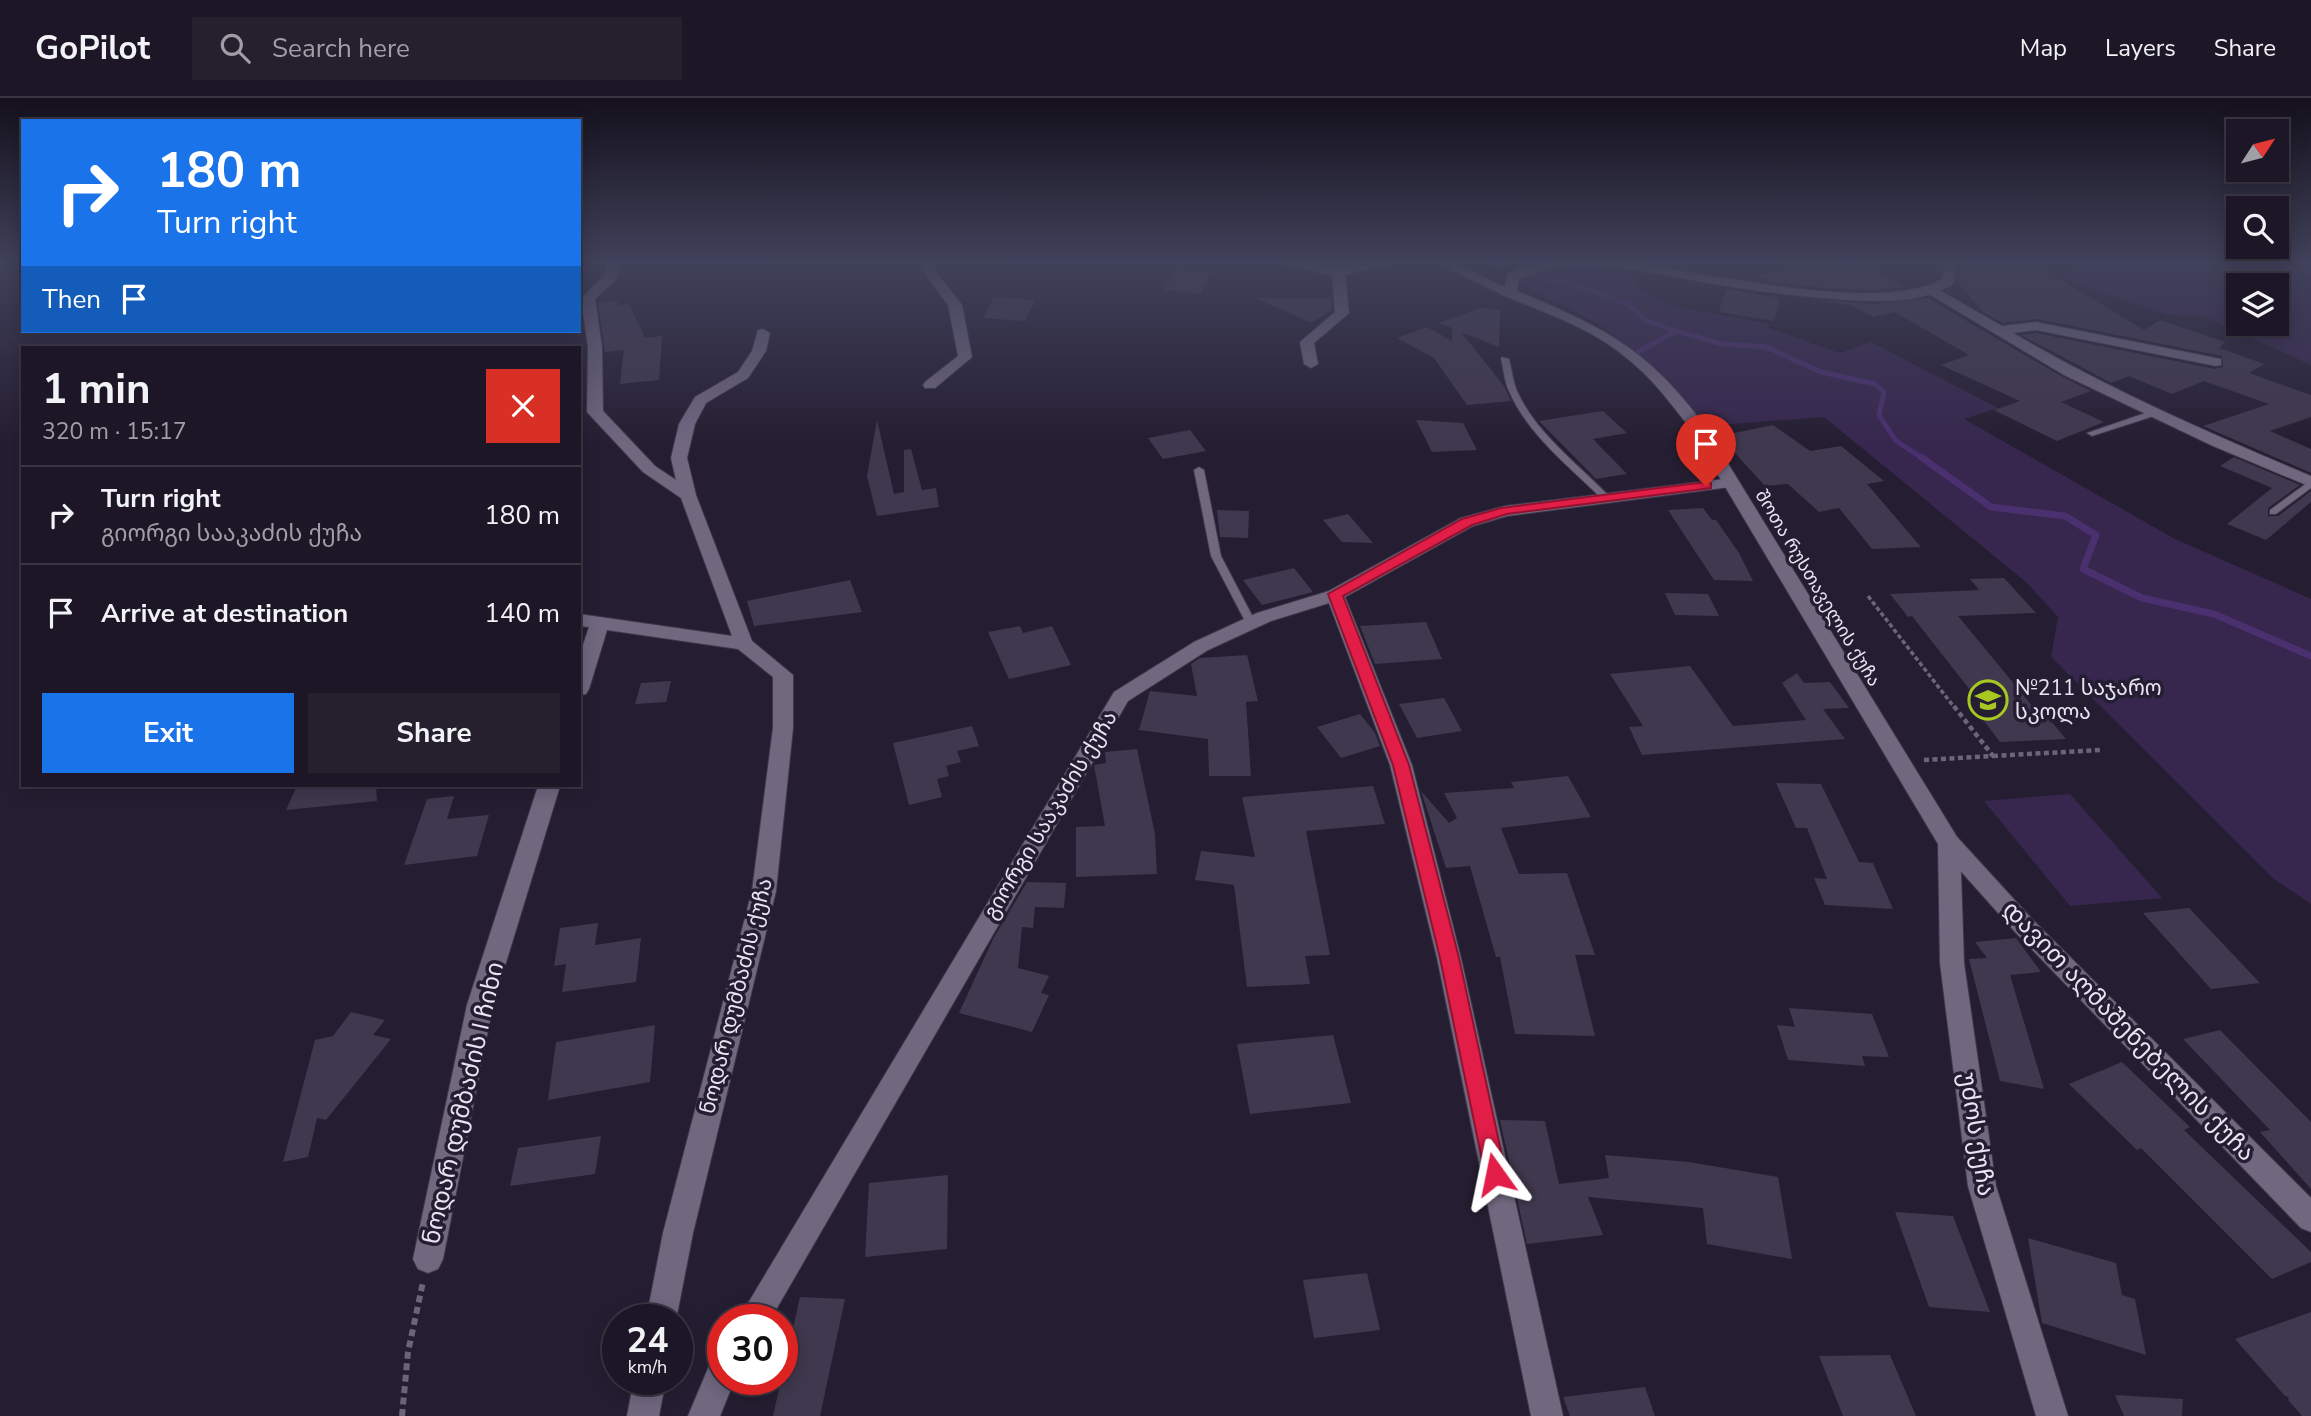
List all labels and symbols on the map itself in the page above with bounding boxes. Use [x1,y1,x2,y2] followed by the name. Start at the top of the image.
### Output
[2226,119,2289,182] north arrow
[1676,414,1736,486] pin
[1750,485,1886,691] street label: შოთა რუსთაველის ქუჩა
[2015,674,2162,726] place label: №211 საჯარო სკოლა
[1967,679,2009,721] school or university icon: №211 საჯარო სკოლა
[977,706,1123,924] street label: გიორგი სააკაძის ქუჩა
[693,875,779,1117] street label: ნოდარ დუმბაძის ქუჩა
[1996,894,2262,1168] street label: დავით აღმაშენებელის ქუჩა
[415,959,511,1247] street label: ნოდარ დუმბაძის I ჩიხი
[1951,1070,2003,1198] street label: უძოს ქუჩა
[1458,1137,1532,1211] position arrow
[707,1304,798,1395] speed limit sign: 30

